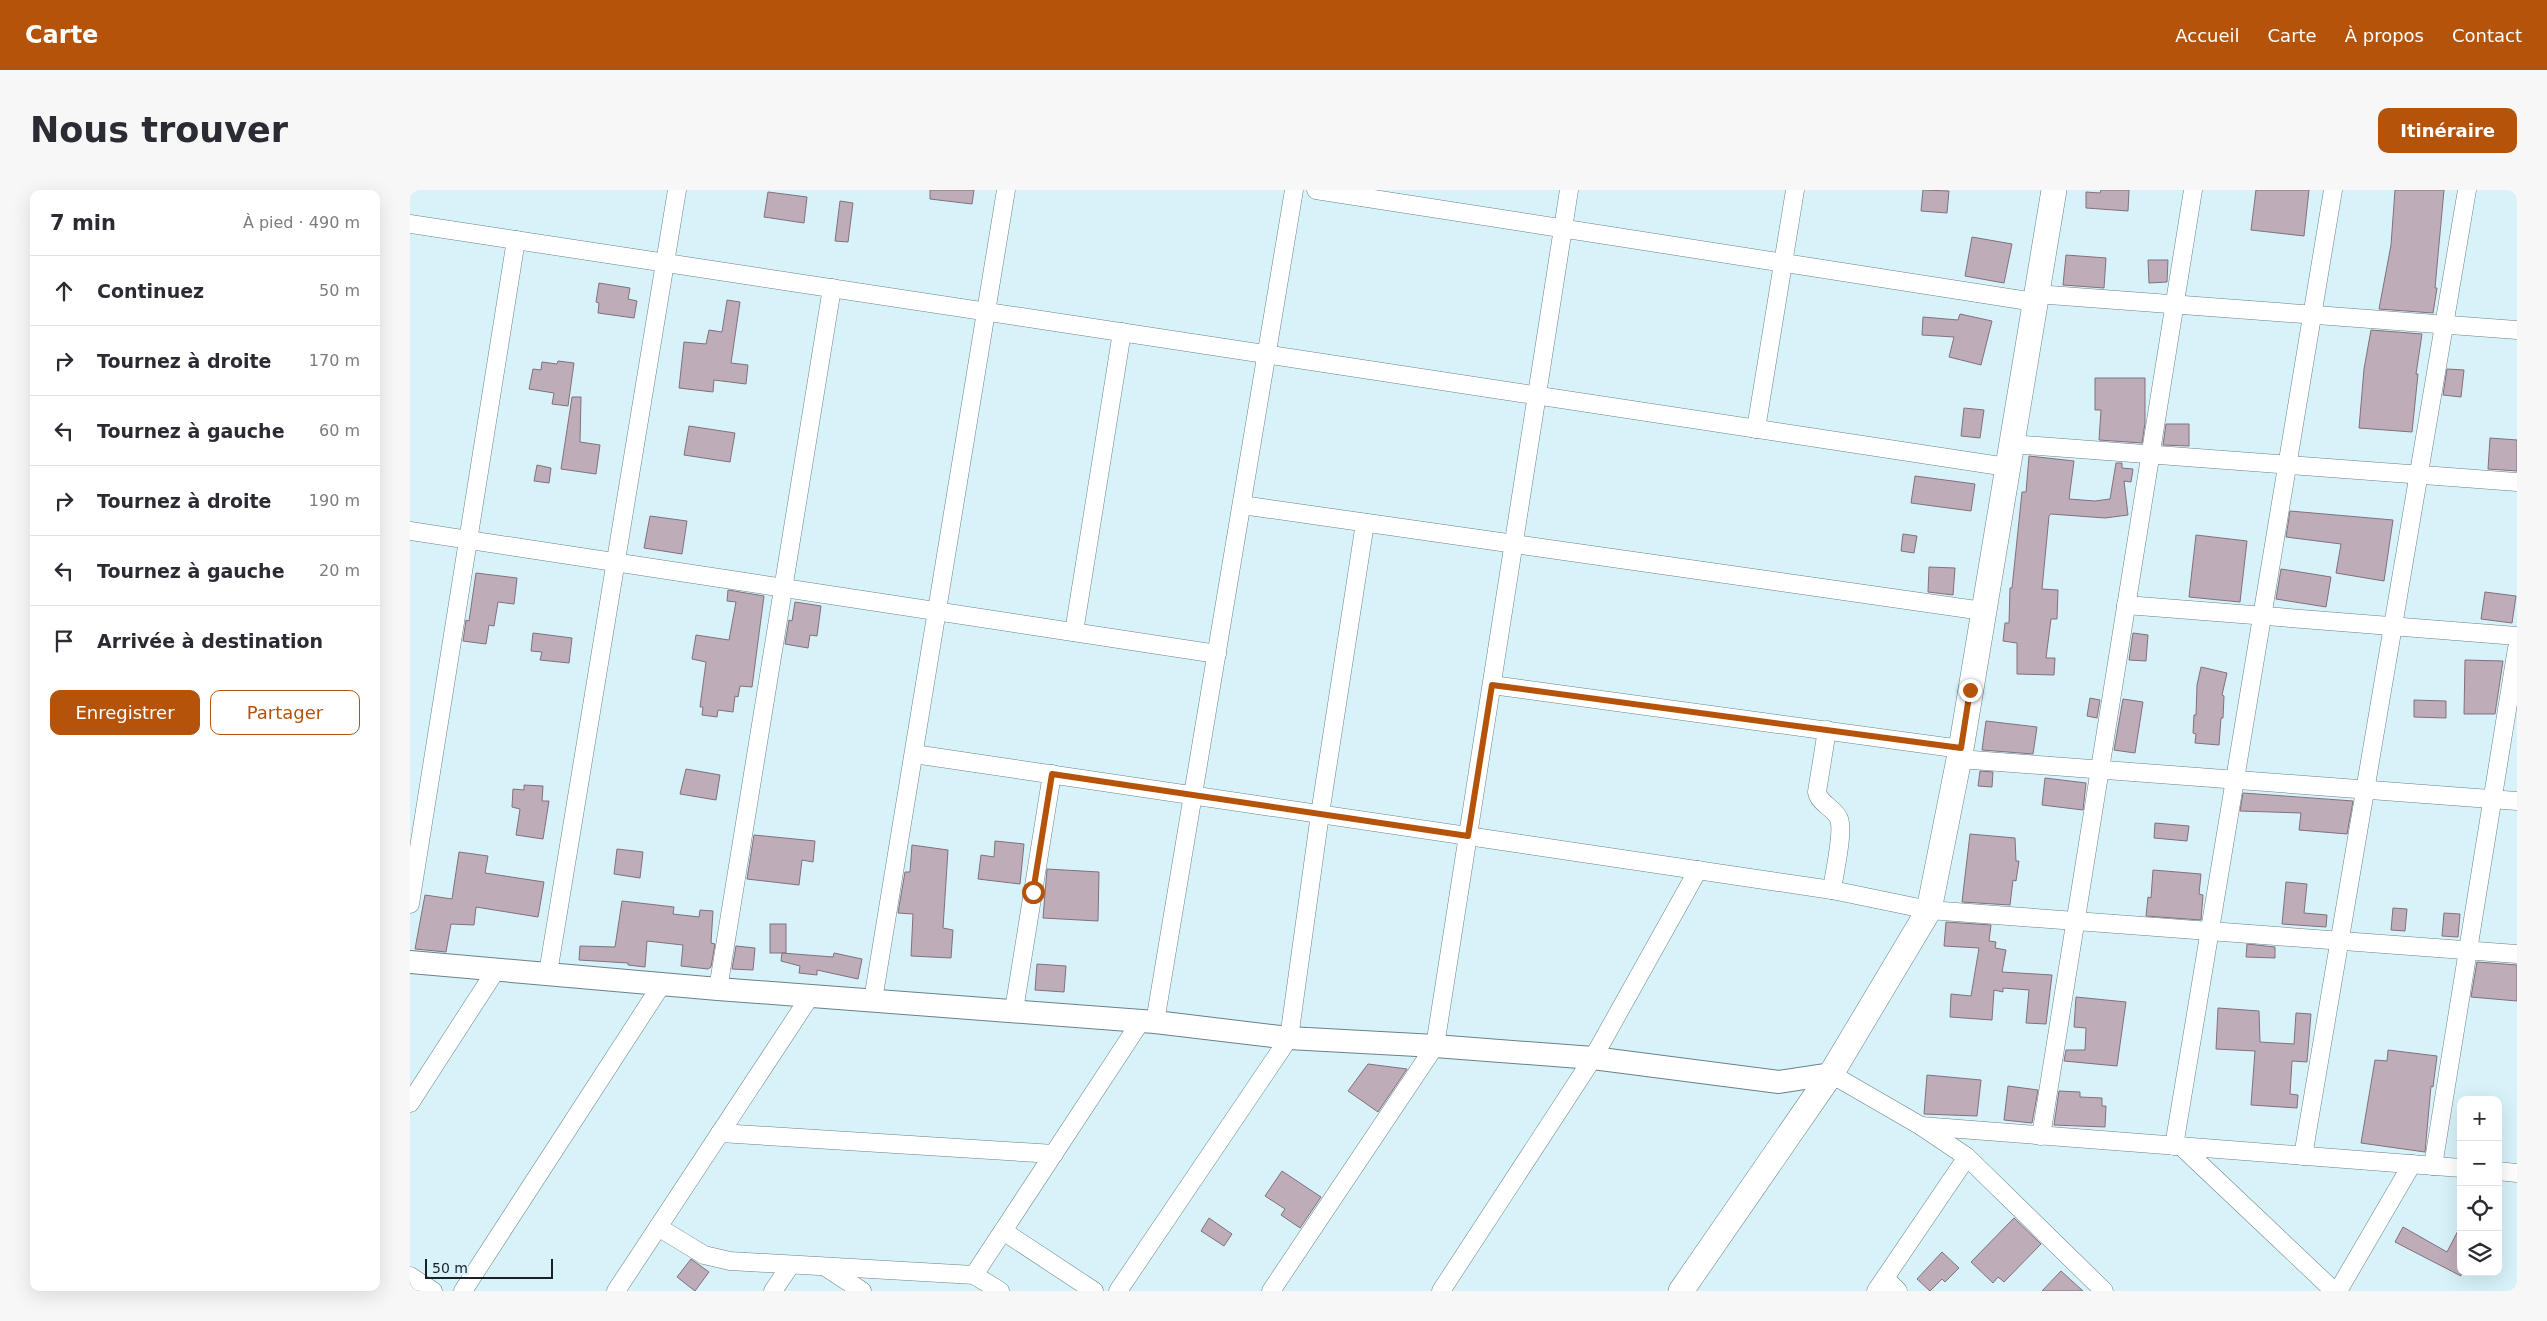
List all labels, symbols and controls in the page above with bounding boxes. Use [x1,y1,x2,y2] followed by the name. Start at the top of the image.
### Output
[25,21,98,49] text: Carte
[2175,25,2240,46] text: Accueil
[2268,25,2317,46] text: Carte
[2345,25,2424,46] text: À propos
[2452,25,2522,46] text: Contact
[2378,108,2517,153] button: Itinéraire
[30,110,288,150] text: Nous trouver
[50,211,116,235] text: 7 min
[243,213,360,232] text: À pied · 490 m
[50,277,78,305] icon: ahead
[97,280,204,302] text: Continuez
[319,281,360,300] text: 50 m
[50,347,78,375] icon: right
[97,350,271,372] text: Tournez à droite
[309,351,360,370] text: 170 m
[50,417,78,445] icon: left
[97,420,285,442] text: Tournez à gauche
[319,421,360,440] text: 60 m
[50,487,78,515] icon: right
[97,490,271,512] text: Tournez à droite
[309,491,360,510] text: 190 m
[50,557,78,585] icon: left
[97,560,285,582] text: Tournez à gauche
[319,561,360,580] text: 20 m
[50,627,78,655] icon: arrive
[97,630,323,652] text: Arrivée à destination
[1959,679,1982,702] route end
[50,690,200,735] button: Enregistrer
[210,690,360,735] button: Partager
[1022,881,1045,904] route start
[2457,1096,2502,1276] map controls
[2457,1096,2502,1141] button: +
[2457,1141,2502,1186] button: −
[2457,1186,2502,1231] button: locate
[2457,1231,2502,1276] button: layers
[425,1256,552,1279] scale bar
[432,1260,468,1276] text: 50 m

